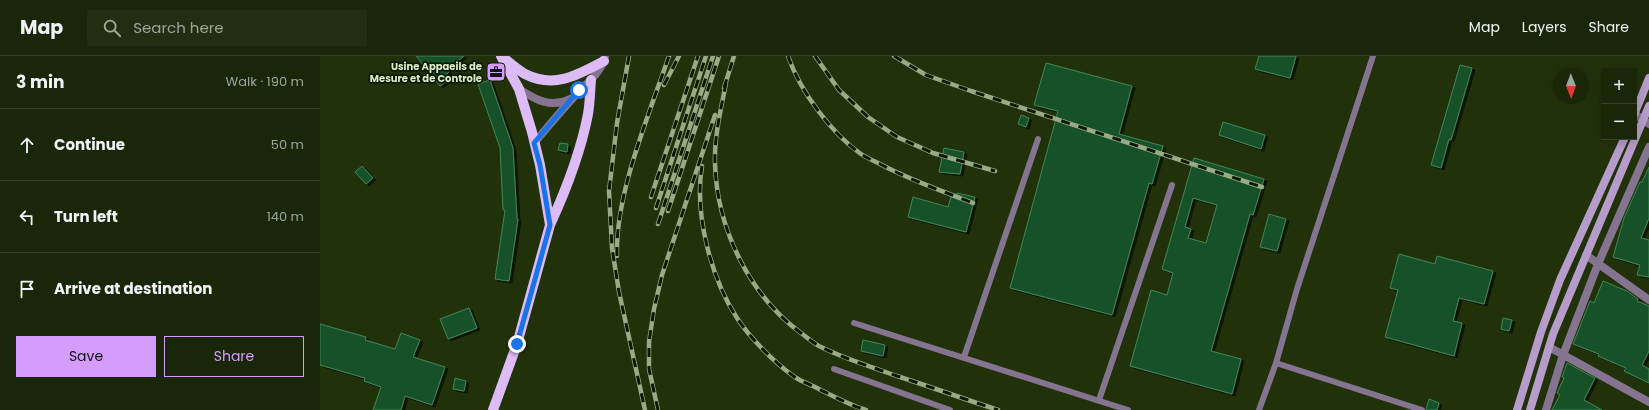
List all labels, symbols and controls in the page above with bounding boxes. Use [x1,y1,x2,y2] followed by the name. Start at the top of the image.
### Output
[87,10,367,46] search box
[20,14,63,41] text: Map
[101,17,123,39] icon: search
[133,17,224,38] text: Search here
[1469,17,1500,37] text: Map
[1522,17,1566,37] text: Layers
[1588,17,1629,37] text: Share
[370,59,482,86] place label: Usine Appaeils de Mesure et de Controle
[485,61,507,83] office icon: Usine Appaeils de Mesure et de Controle
[1553,68,1589,104] north arrow
[1601,68,1637,140] map controls
[1601,68,1637,104] button: +
[16,70,64,94] text: 3 min
[226,72,304,91] text: Walk · 190 m
[570,81,588,99] route start
[1601,104,1637,140] button: −
[16,134,38,156] icon: ahead
[54,134,125,155] text: Continue
[271,135,304,154] text: 50 m
[16,206,38,228] icon: left
[54,206,118,227] text: Turn left
[267,207,304,226] text: 140 m
[16,278,38,300] icon: arrive
[54,278,212,299] text: Arrive at destination
[508,335,526,353] route end
[16,336,156,377] button: Save
[164,336,304,377] button: Share

